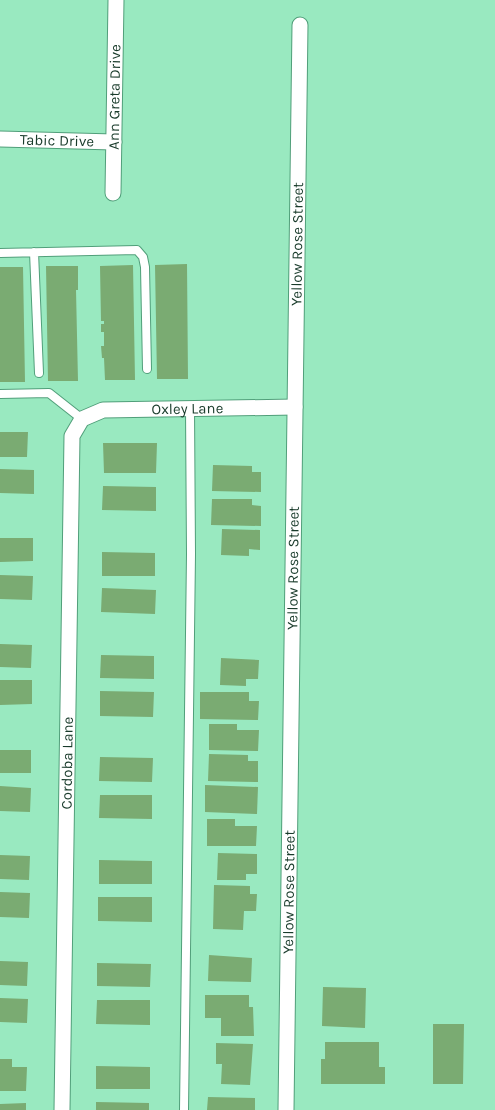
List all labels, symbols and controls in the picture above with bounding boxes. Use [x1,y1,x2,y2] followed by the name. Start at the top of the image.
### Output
[105,44,124,150] street label: Ann Greta Drive
[20,131,94,150] street label: Tabic Drive
[287,182,307,306] street label: Yellow Rose Street
[151,399,223,418] street label: Oxley Lane
[283,506,303,630] street label: Yellow Rose Street
[57,717,77,810] street label: Cordoba Lane
[279,830,299,954] street label: Yellow Rose Street

